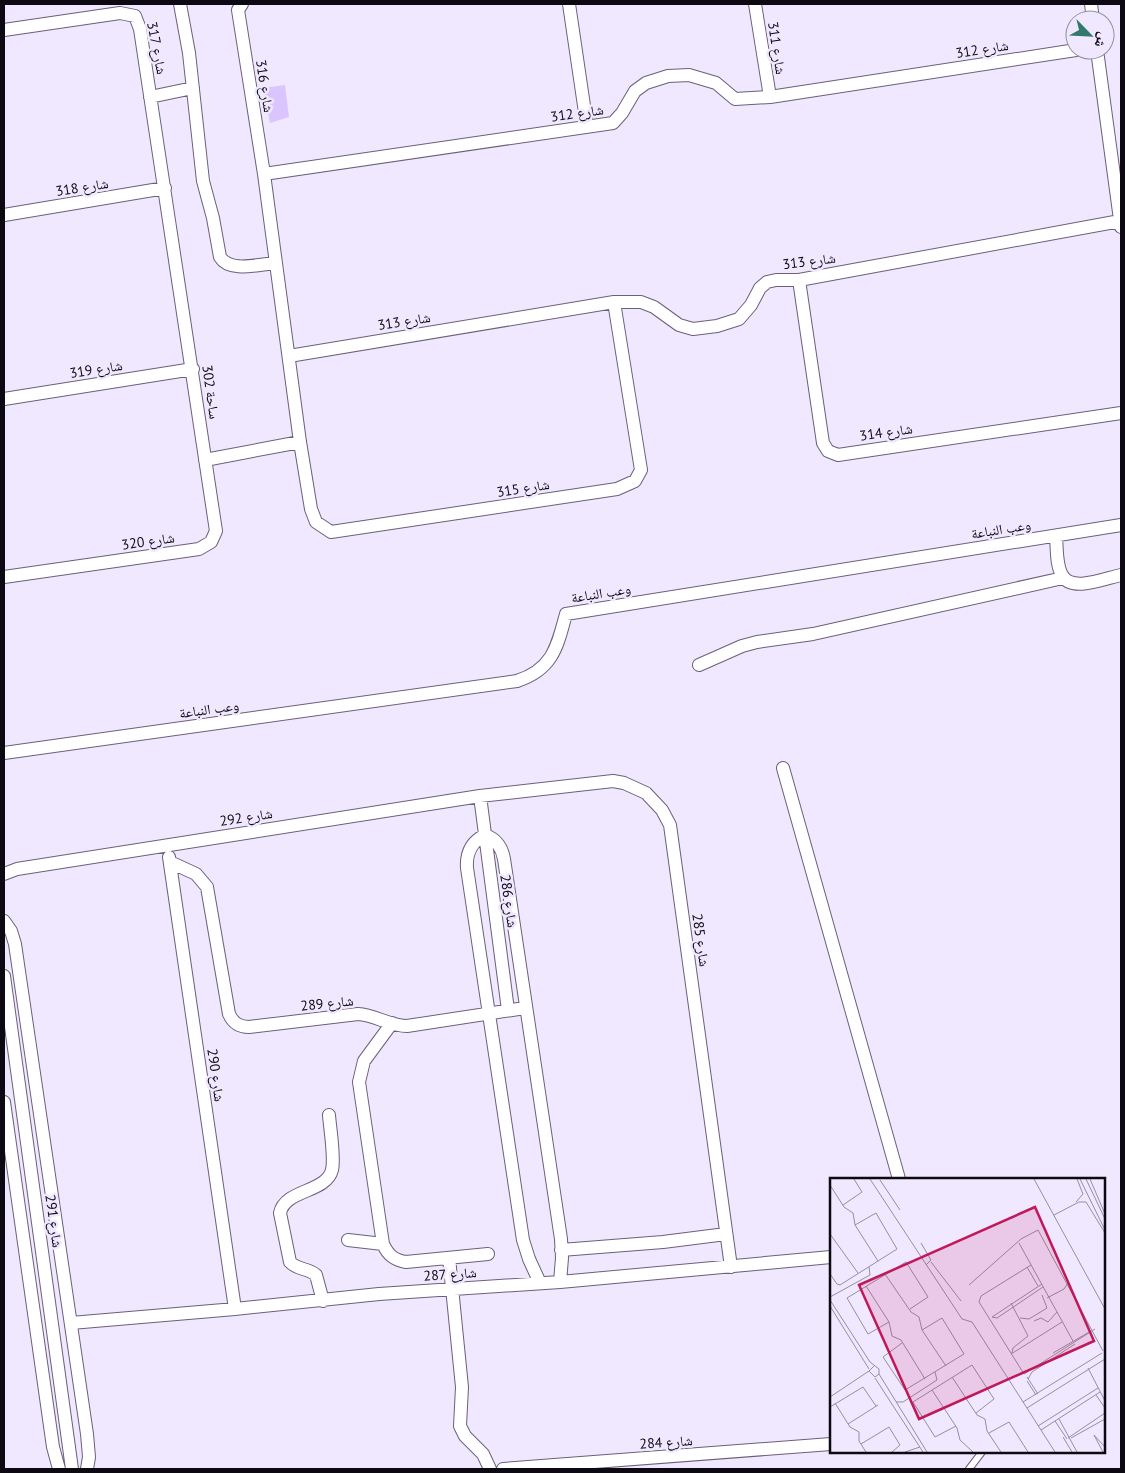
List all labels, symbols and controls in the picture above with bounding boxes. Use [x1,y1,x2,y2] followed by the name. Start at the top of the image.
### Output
[1065,10,1115,60] north arrow
[142,20,171,76] street label: شارع 317
[763,20,790,76] street label: شارع 311
[1091,30,1113,51] text: ش
[954,36,1010,63] street label: شارع 312
[251,58,278,114] street label: شارع 316
[549,100,605,127] street label: شارع 312
[54,174,110,201] street label: شارع 318
[781,249,837,274] street label: شارع 313
[376,308,432,335] street label: شارع 313
[68,356,124,383] street label: شارع 319
[198,364,224,420] street label: ساحة 302
[858,419,914,446] street label: شارع 314
[495,475,551,502] street label: شارع 315
[970,515,1032,543] street label: وعب النباعة
[120,528,176,555] street label: شارع 320
[570,579,632,607] street label: وعب النباعة
[178,696,240,722] street label: وعب النباعة
[218,804,274,831] street label: شارع 292
[495,873,522,929] street label: شارع 286
[687,912,714,968] street label: شارع 285
[300,991,355,1016] street label: شارع 289
[202,1047,229,1103] street label: شارع 290
[830,1178,1105,1453] inset map
[40,1193,67,1249] street label: شارع 291
[423,1263,477,1286] street label: شارع 287
[639,1431,693,1454] street label: شارع 284

